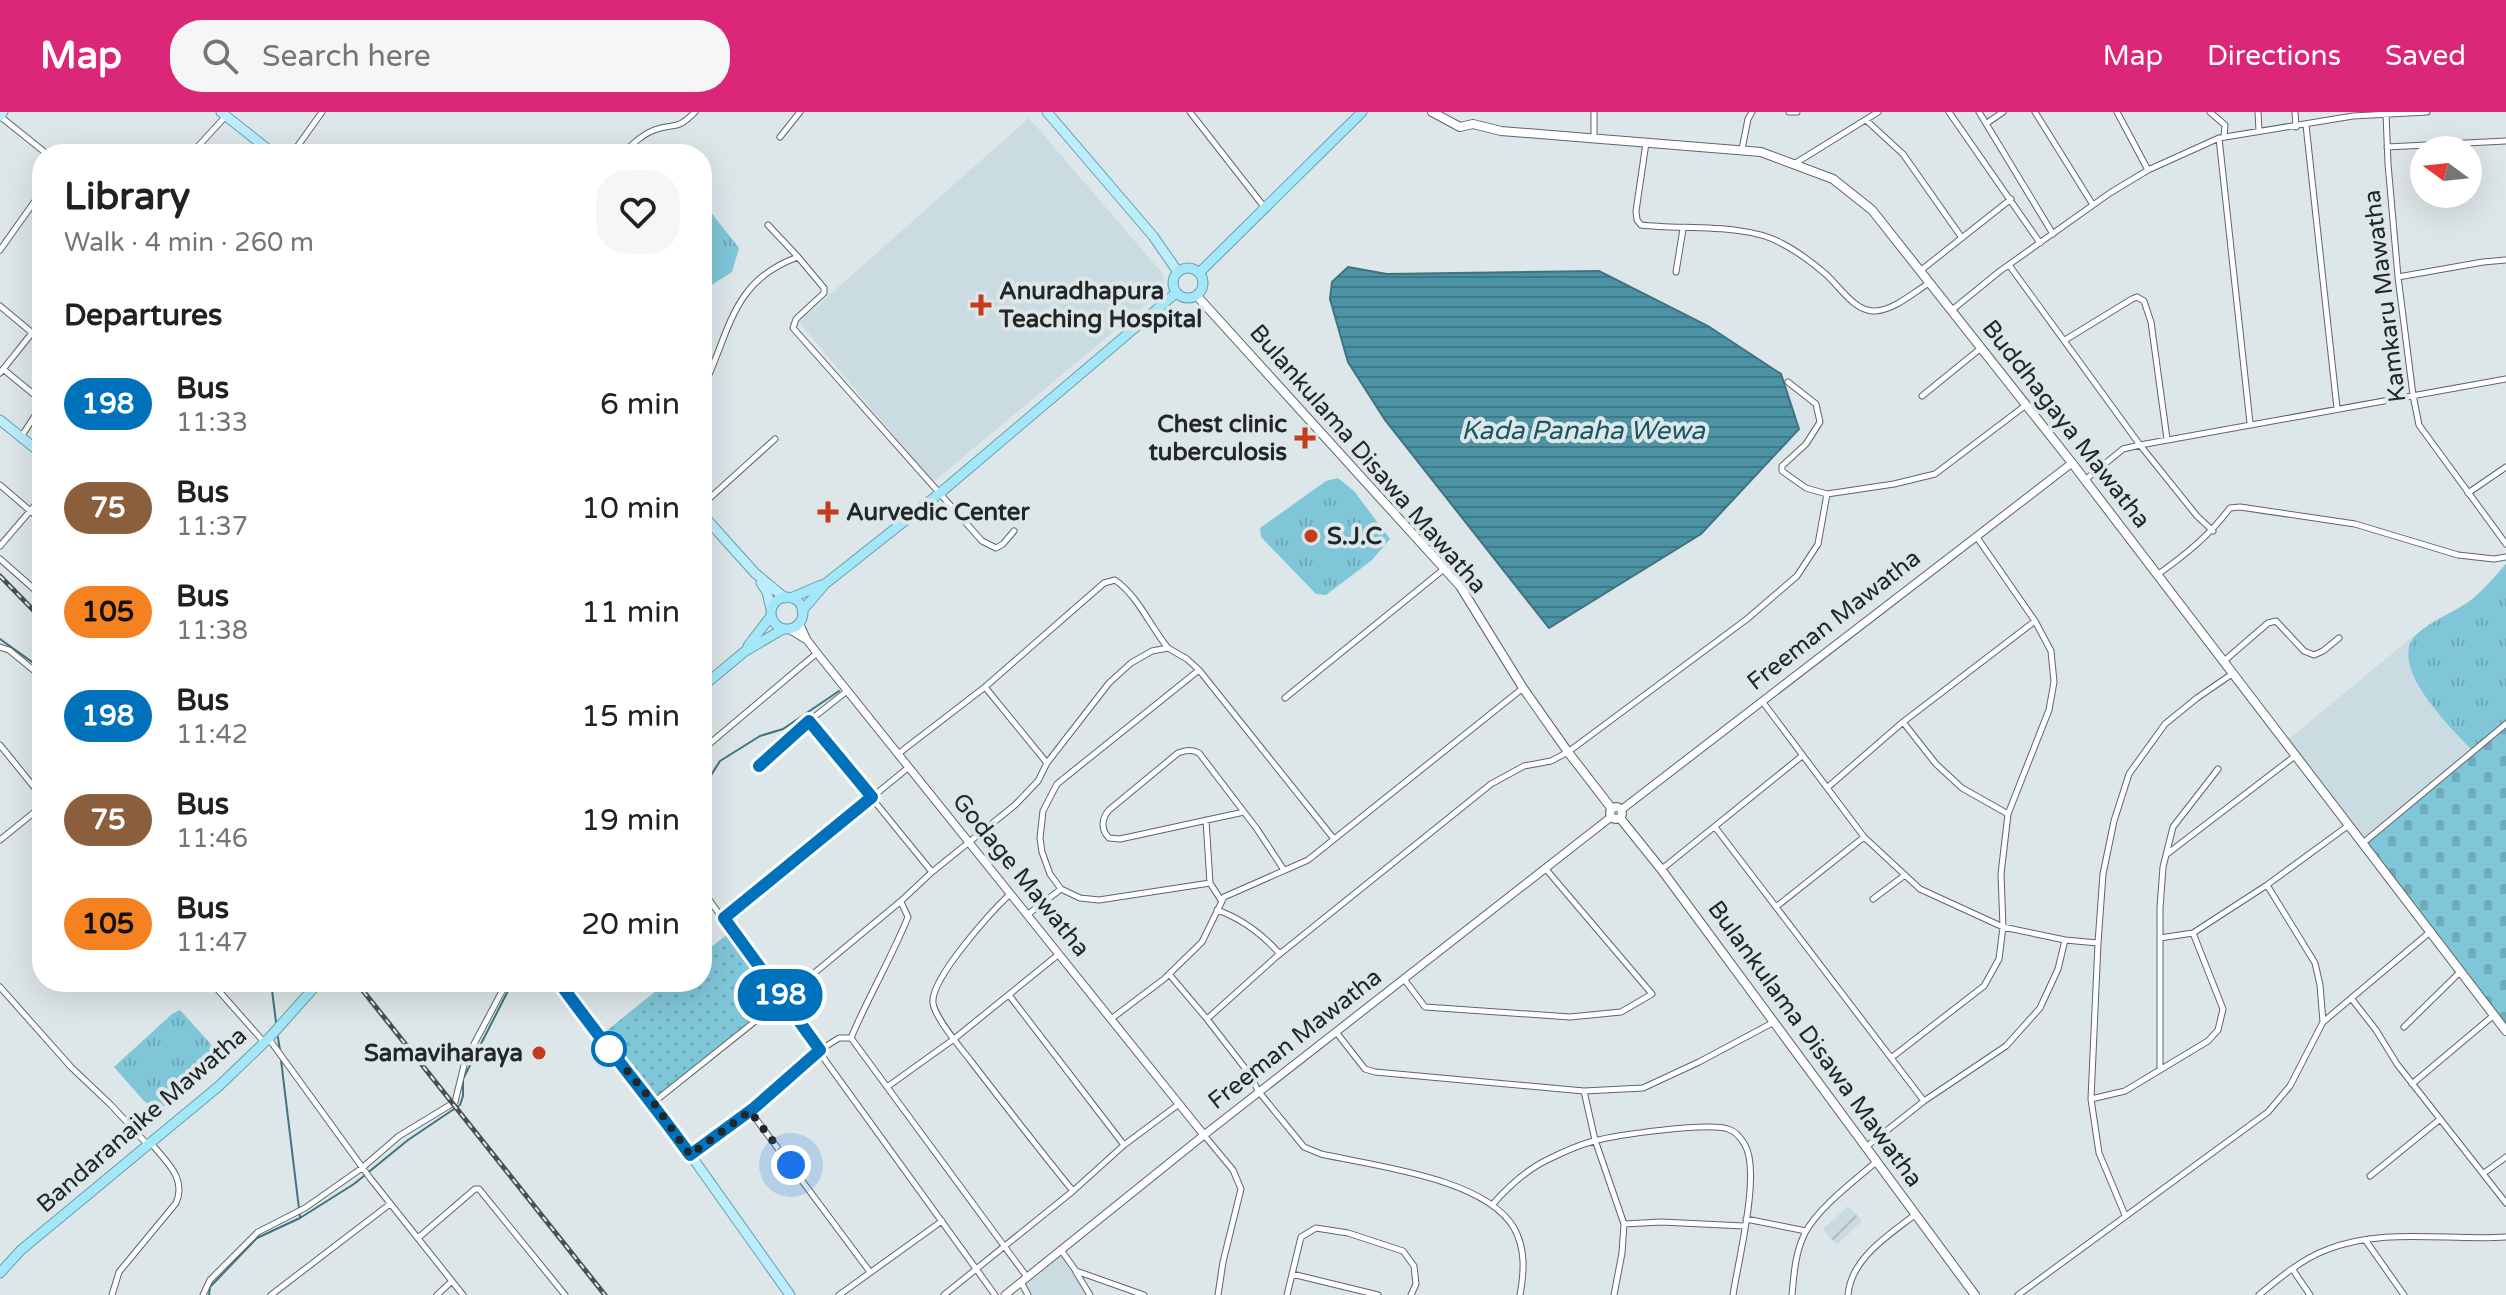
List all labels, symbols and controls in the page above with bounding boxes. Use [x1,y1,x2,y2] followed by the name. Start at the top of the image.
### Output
[170,20,730,92] search box
[40,33,122,79] text: Map
[198,34,242,78] icon: search
[262,38,431,75] text: Search here
[2103,39,2163,73] text: Map
[2207,39,2341,73] text: Directions
[2385,39,2466,73] text: Saved
[2410,136,2482,208] north arrow
[2410,136,2482,208] map controls
[596,170,680,254] button: heart
[64,174,190,220] text: Library
[2358,188,2412,404] street label: Kamkaru Mawatha
[64,227,314,258] text: Walk · 4 min · 260 m
[998,277,1202,334] place label: Anuradhapura Teaching Hospital
[970,294,992,316] marker: Anuradhapura Teaching Hospital
[64,297,222,334] text: Departures
[1976,314,2156,534] street label: Buddhagaya Mawatha
[1243,319,1493,599] street label: Bulankulama Disawa Mawatha
[176,370,229,407] text: Bus
[600,386,680,423] text: 6 min
[82,387,134,421] text: 198
[176,407,248,438] text: 11:33
[1149,410,1287,467] place label: Chest clinic tuberculosis
[1461,415,1706,446] water label: Kada Panaha Wewa
[1294,427,1316,449] marker: Chest clinic tuberculosis
[176,474,229,511] text: Bus
[581,490,680,527] text: 10 min
[90,491,126,525] text: 75
[846,498,1030,527] place label: Aurvedic Center
[817,501,839,523] marker: Aurvedic Center
[176,511,248,542] text: 11:37
[1327,522,1383,551] place label: S.J.C
[1302,527,1320,545] marker: S.J.C
[1741,543,1927,697] street label: Freeman Mawatha
[176,578,229,615] text: Bus
[581,594,680,631] text: 11 min
[82,595,134,629] text: 105
[176,615,248,646] text: 11:38
[176,682,229,719] text: Bus
[581,698,680,735] text: 15 min
[82,699,134,733] text: 198
[176,719,248,750] text: 11:42
[176,786,229,823] text: Bus
[946,787,1096,963] street label: Godage Mawatha
[581,802,680,839] text: 19 min
[90,803,126,837] text: 75
[176,823,248,854] text: 11:46
[176,890,229,927] text: Bus
[1701,895,1929,1193] street label: Bulankulama Disawa Mawatha
[581,906,680,943] text: 20 min
[82,907,134,941] text: 105
[176,927,248,958] text: 11:47
[1202,962,1388,1116] street label: Freeman Mawatha
[734,969,826,1021] line badge: 198
[754,978,806,1012] text: 198
[31,1021,253,1219] street label: Bandaranaike Mawatha
[592,1032,626,1066] unlabelled marker
[364,1039,523,1068] place label: Samaviharaya
[530,1044,548,1062] marker: Samaviharaya
[771,1145,811,1185] your location

